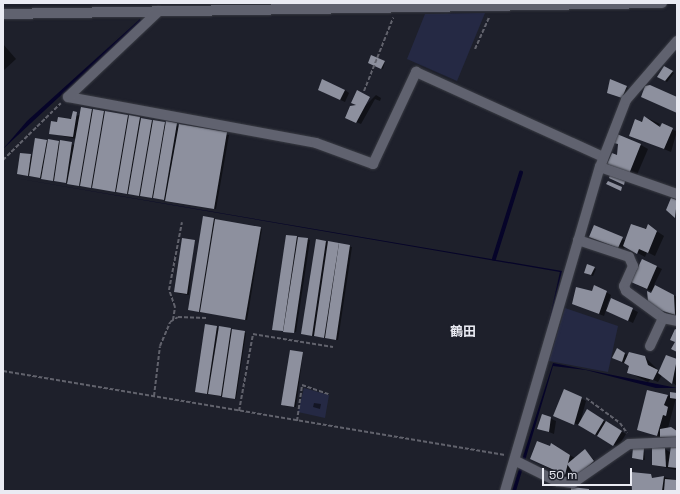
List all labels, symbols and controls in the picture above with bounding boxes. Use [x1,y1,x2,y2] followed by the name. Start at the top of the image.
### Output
[450,324,476,340] district label: 鶴田
[544,460,634,486] scale bar
[549,467,577,483] text: 50 m

